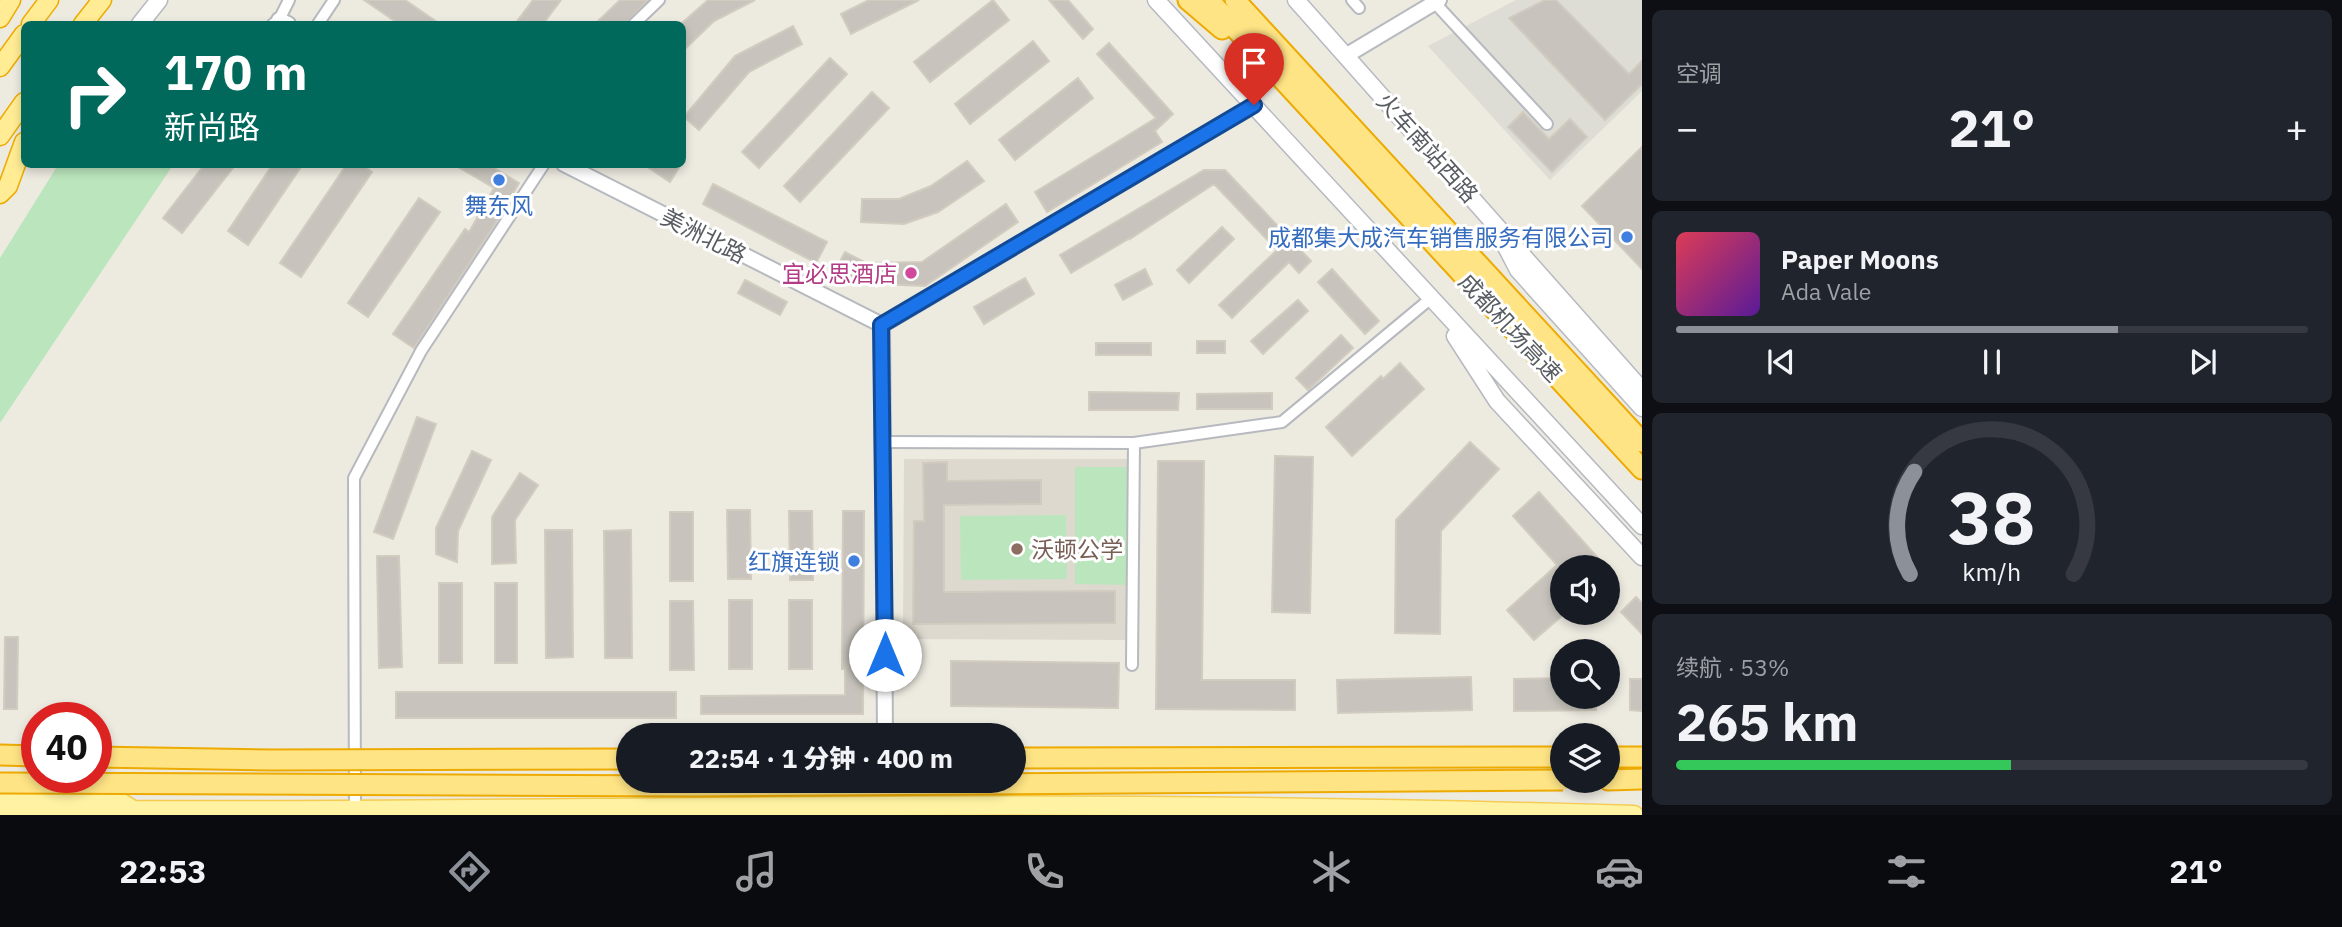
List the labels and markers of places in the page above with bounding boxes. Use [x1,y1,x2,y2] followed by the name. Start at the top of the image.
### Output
[1224,33,1284,105] pin
[491,172,507,188] marker: 舞东风
[465,190,534,220] place label: 舞东风
[1268,222,1613,252] place label: 成都集大成汽车销售服务有限公司
[1619,229,1635,245] marker: 成都集大成汽车销售服务有限公司
[782,258,897,288] place label: 宜必思酒店
[903,265,919,281] marker: 宜必思酒店
[1031,534,1123,564] place label: 沃顿公学
[1009,541,1025,557] marker: 沃顿公学
[748,546,840,576] place label: 红旗连锁
[846,553,862,569] marker: 红旗连锁

